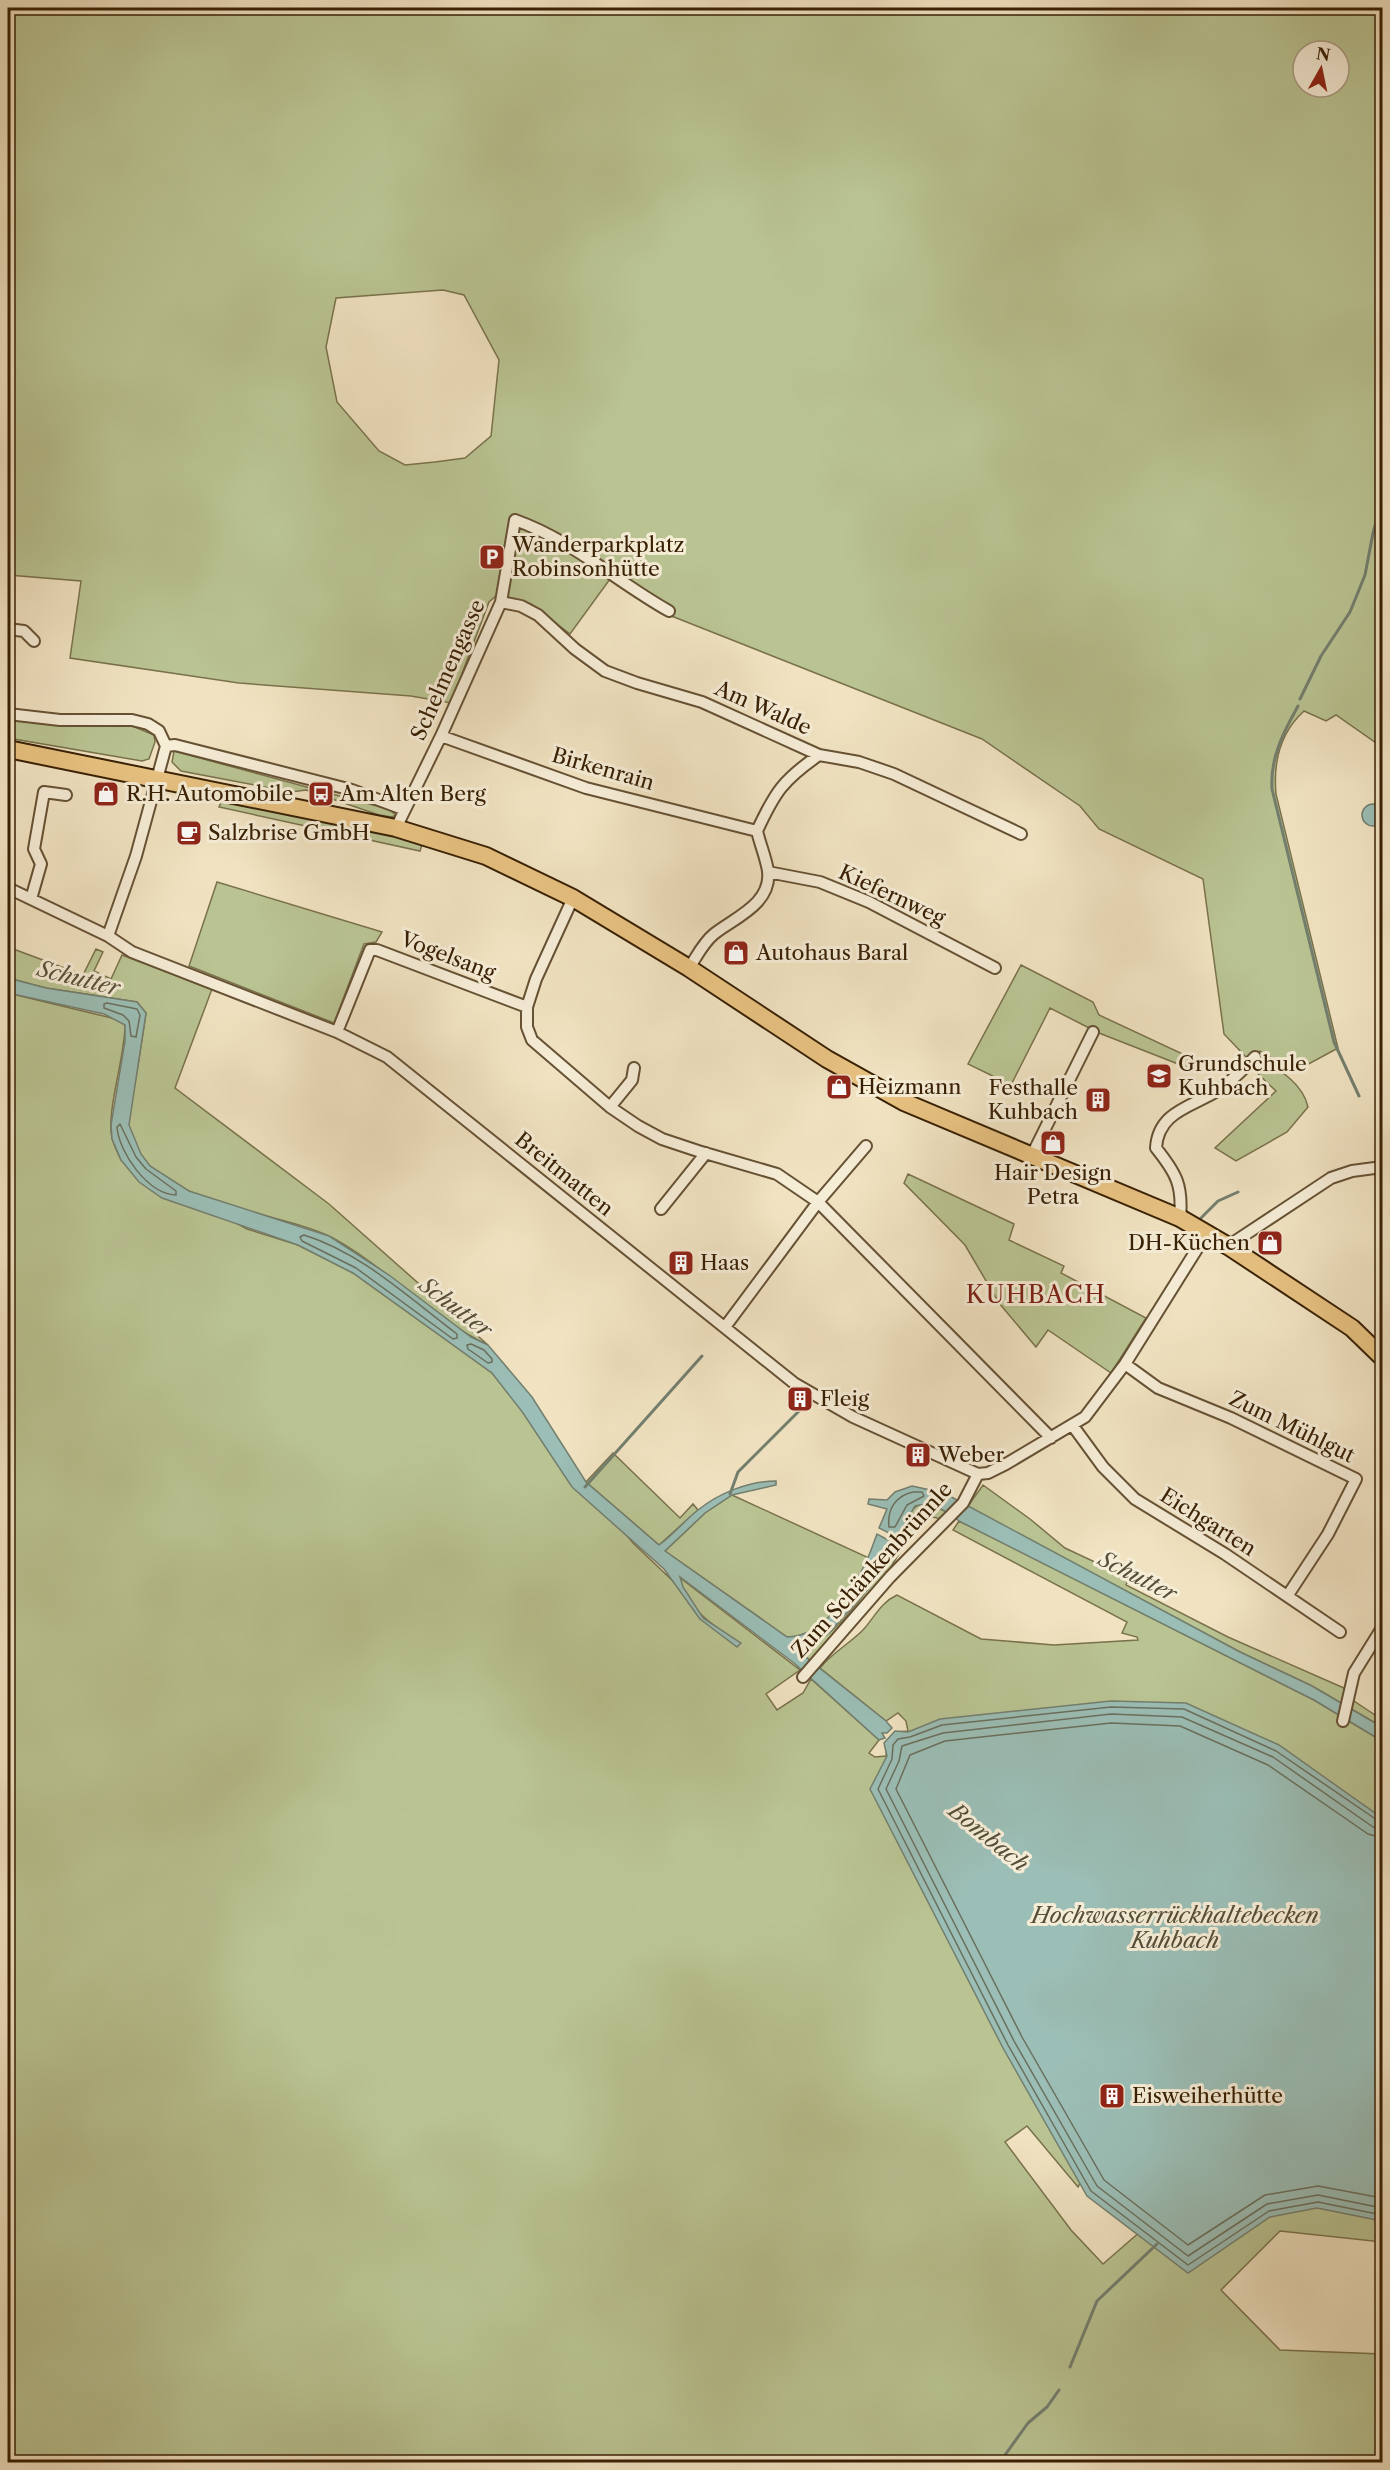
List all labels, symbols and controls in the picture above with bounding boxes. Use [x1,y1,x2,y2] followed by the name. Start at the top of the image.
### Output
[1291,39,1351,99] north arrow
[1315,43,1332,65] text: N
[511,532,684,581] place label: Wanderparkplatz Robinsonhütte
[477,542,507,572] parking icon: Wanderparkplatz Robinsonhütte
[405,596,490,744] street label: Schelmengasse
[710,675,815,740] street label: Am Walde
[549,742,657,795] street label: Birkenrain
[91,779,121,809] shop icon: R.H. Automobile
[306,779,336,809] bus stop icon: Am Alten Berg
[126,781,293,806] place label: R.H. Automobile
[339,781,487,806] place label: Am Alten Berg
[174,818,204,848] cafe icon: Salzbrise GmbH
[208,820,370,845] place label: Salzbrise GmbH
[835,859,950,930] street label: Kiefernweg
[396,926,500,985] street label: Vogelsang
[721,938,751,968] shop icon: Autohaus Baral
[755,940,908,965] place label: Autohaus Baral
[33,955,125,1002] water label: Schutter
[1178,1051,1307,1100] place label: Grundschule Kuhbach
[1144,1061,1174,1091] school or university icon: Grundschule Kuhbach
[824,1072,854,1102] shop icon: Heizmann
[858,1074,961,1099] place label: Heizmann
[988,1075,1078,1124] place label: Festhalle Kuhbach
[1083,1085,1113,1115] building icon: Festhalle Kuhbach
[510,1126,618,1221] street label: Breitmatten
[1038,1128,1068,1158] shop icon: Hair Design Petra
[994,1160,1112,1209] place label: Hair Design Petra
[1255,1228,1285,1258] shop icon: DH-Küchen
[1128,1230,1250,1255] place label: DH-Küchen
[666,1248,696,1278] building icon: Haas
[700,1250,749,1275] place label: Haas
[412,1270,499,1344] water label: Schutter
[966,1280,1106,1309] district label: KUHBACH
[785,1384,815,1414] building icon: Fleig
[1225,1385,1360,1468] street label: Zum Mühlgut
[820,1386,870,1411] place label: Fleig
[903,1440,933,1470] building icon: Weber
[937,1442,1004,1467] place label: Weber
[786,1477,957,1663] street label: Zum Schänkenbrünnle
[1156,1482,1261,1561] street label: Eichgarten
[1092,1544,1183,1608] water label: Schutter
[942,1796,1034,1878] water label: Bombach
[1029,1902,1319,1954] water label: Hochwasserrückhaltebecken Kuhbach
[1097,2081,1127,2111] building icon: Eisweiherhütte
[1132,2083,1283,2108] place label: Eisweiherhütte

